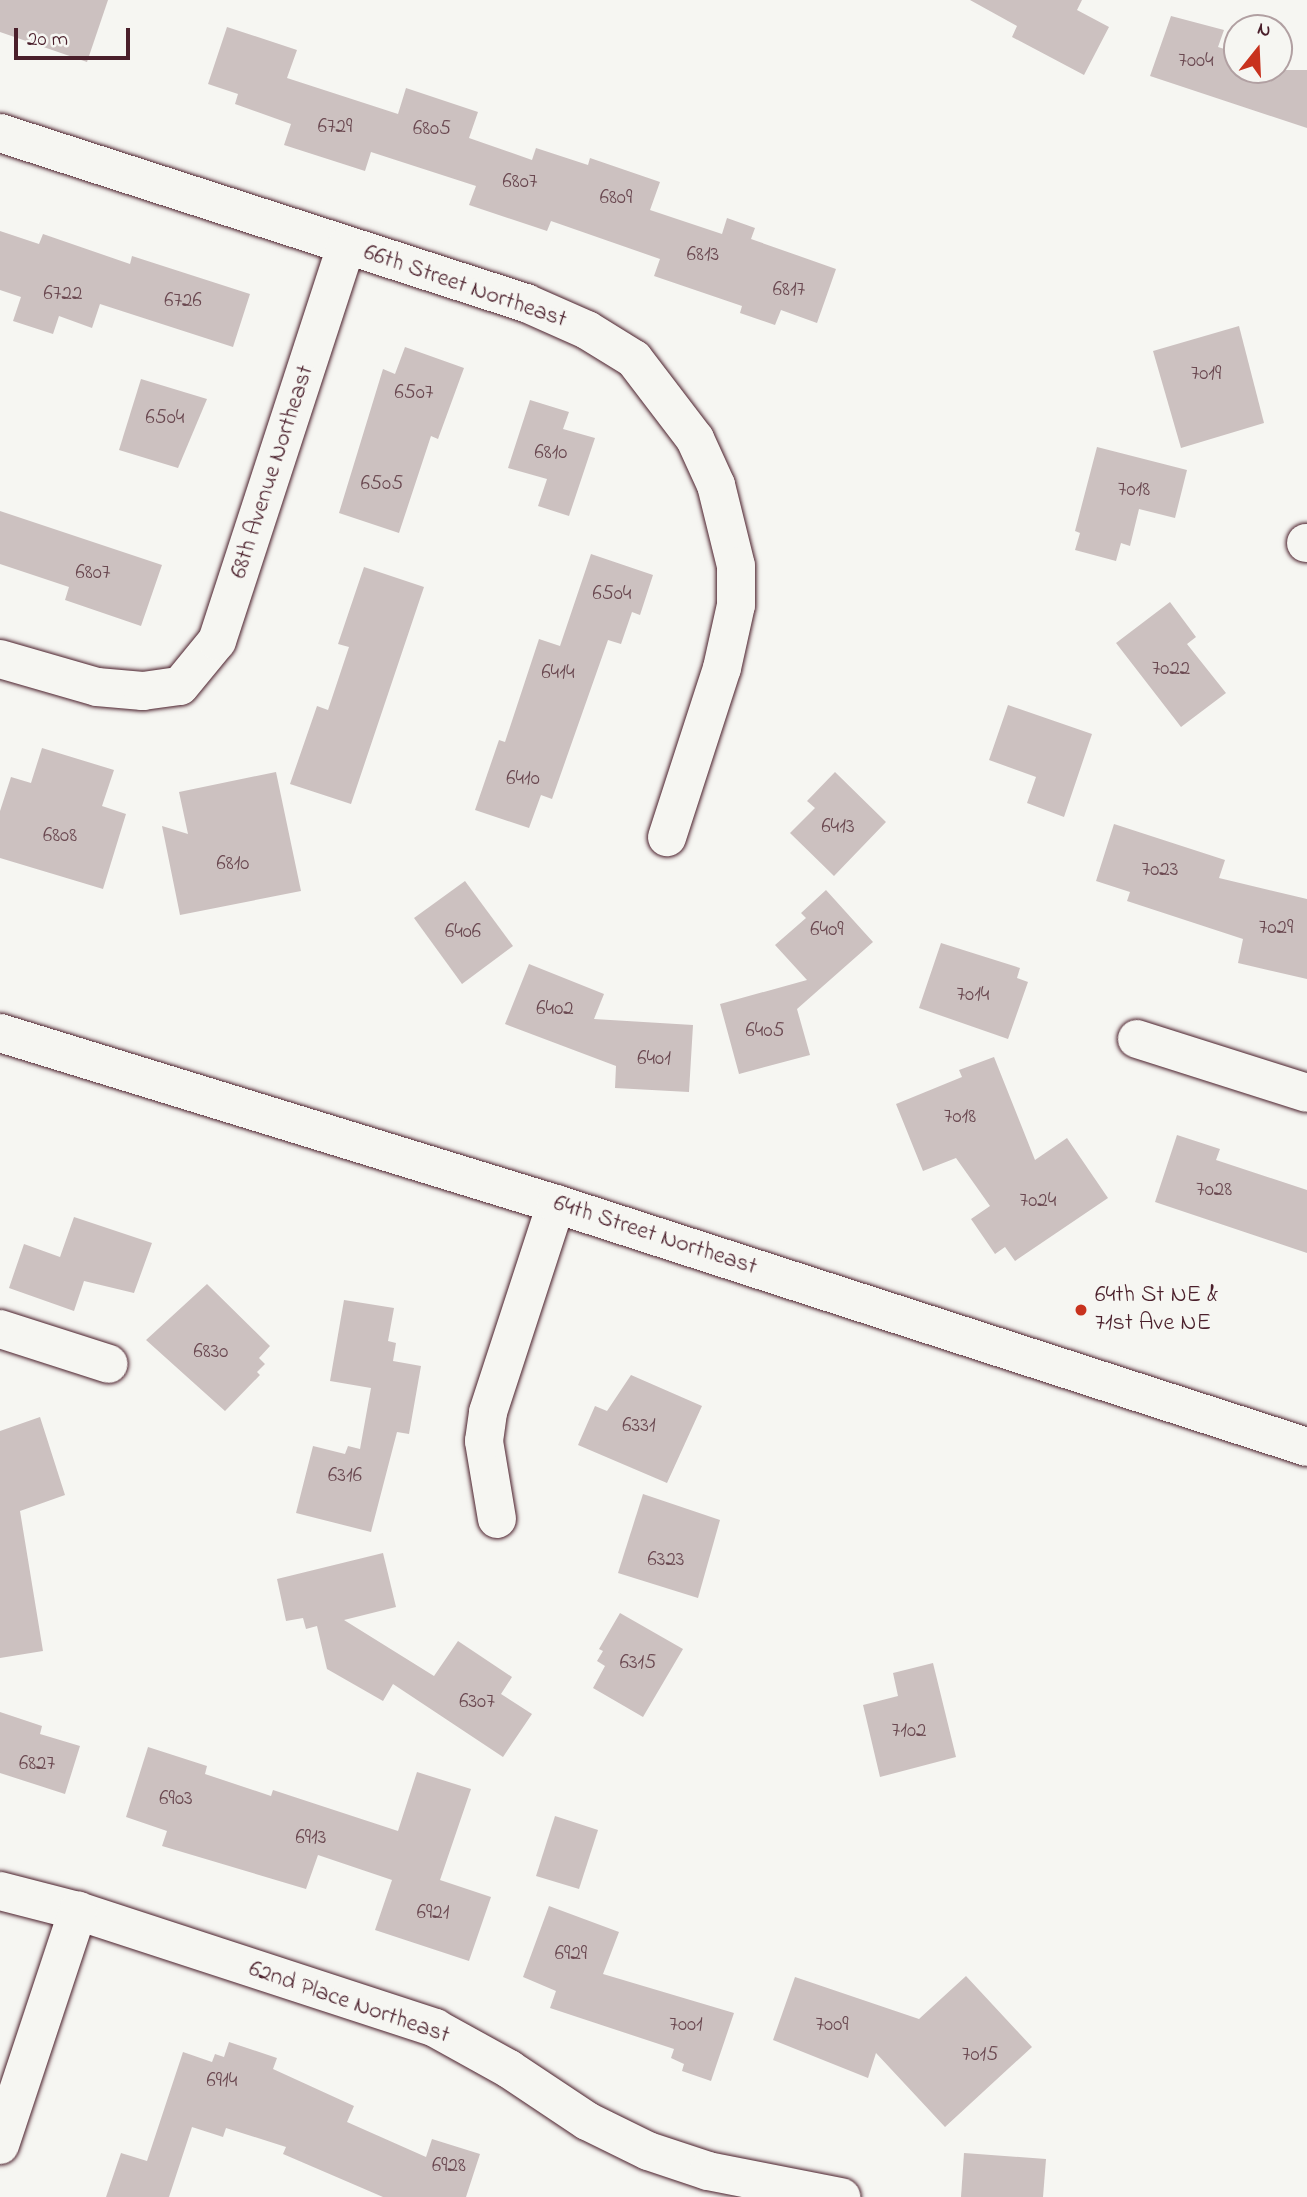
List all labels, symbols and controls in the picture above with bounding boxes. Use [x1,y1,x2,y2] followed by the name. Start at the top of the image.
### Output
[18,14,133,58] scale bar
[1223,14,1293,84] north arrow
[1254,16,1274,45] text: N
[27,25,68,55] text: 20 m
[1178,48,1214,74] house number: 7004
[318,114,352,140] house number: 6729
[413,116,451,142] house number: 6805
[503,169,537,195] house number: 6807
[600,185,632,211] house number: 6809
[360,239,570,335] street label: 66th Street Northeast
[687,242,719,268] house number: 6813
[773,277,805,303] house number: 6817
[44,281,82,307] house number: 6722
[164,288,202,314] house number: 6726
[1191,361,1221,387] house number: 7019
[225,362,321,582] street label: 68th Avenue Northeast
[395,380,433,406] house number: 6507
[146,405,184,431] house number: 6504
[535,440,567,466] house number: 6810
[361,471,403,497] house number: 6505
[1118,477,1150,503] house number: 7018
[76,560,110,586] house number: 6807
[593,581,631,607] house number: 6504
[1152,656,1190,682] house number: 7022
[541,660,575,686] house number: 6414
[506,766,540,792] house number: 6410
[821,814,855,840] house number: 6413
[43,823,77,849] house number: 6808
[217,851,249,877] house number: 6810
[1142,857,1178,883] house number: 7023
[1259,915,1293,941] house number: 7029
[810,917,844,943] house number: 6409
[445,919,481,945] house number: 6406
[956,982,990,1008] house number: 7014
[536,996,574,1022] house number: 6402
[746,1018,784,1044] house number: 6405
[637,1046,671,1072] house number: 6401
[944,1104,976,1130] house number: 7018
[1196,1177,1232,1203] house number: 7028
[1020,1188,1056,1214] house number: 7024
[550,1190,760,1282] street label: 64th Street Northeast
[1095,1282,1218,1338] place label: 64th St NE & 71st Ave NE
[1073,1302,1089,1318] marker: 64th St NE & 71st Ave NE
[194,1339,228,1365] house number: 6830
[622,1413,656,1439] house number: 6331
[328,1463,362,1489] house number: 6316
[647,1547,685,1573] house number: 6323
[620,1650,656,1676] house number: 6315
[459,1689,495,1715] house number: 6307
[892,1718,926,1744] house number: 7102
[19,1751,55,1777] house number: 6827
[159,1786,193,1812] house number: 6903
[296,1825,326,1851] house number: 6913
[417,1900,449,1926] house number: 6921
[555,1941,587,1967] house number: 6929
[245,1955,453,2051] street label: 62nd Place Northeast
[669,2012,703,2038] house number: 7001
[815,2012,849,2038] house number: 7009
[962,2042,998,2068] house number: 7015
[207,2068,237,2094] house number: 6914
[432,2153,466,2179] house number: 6928

